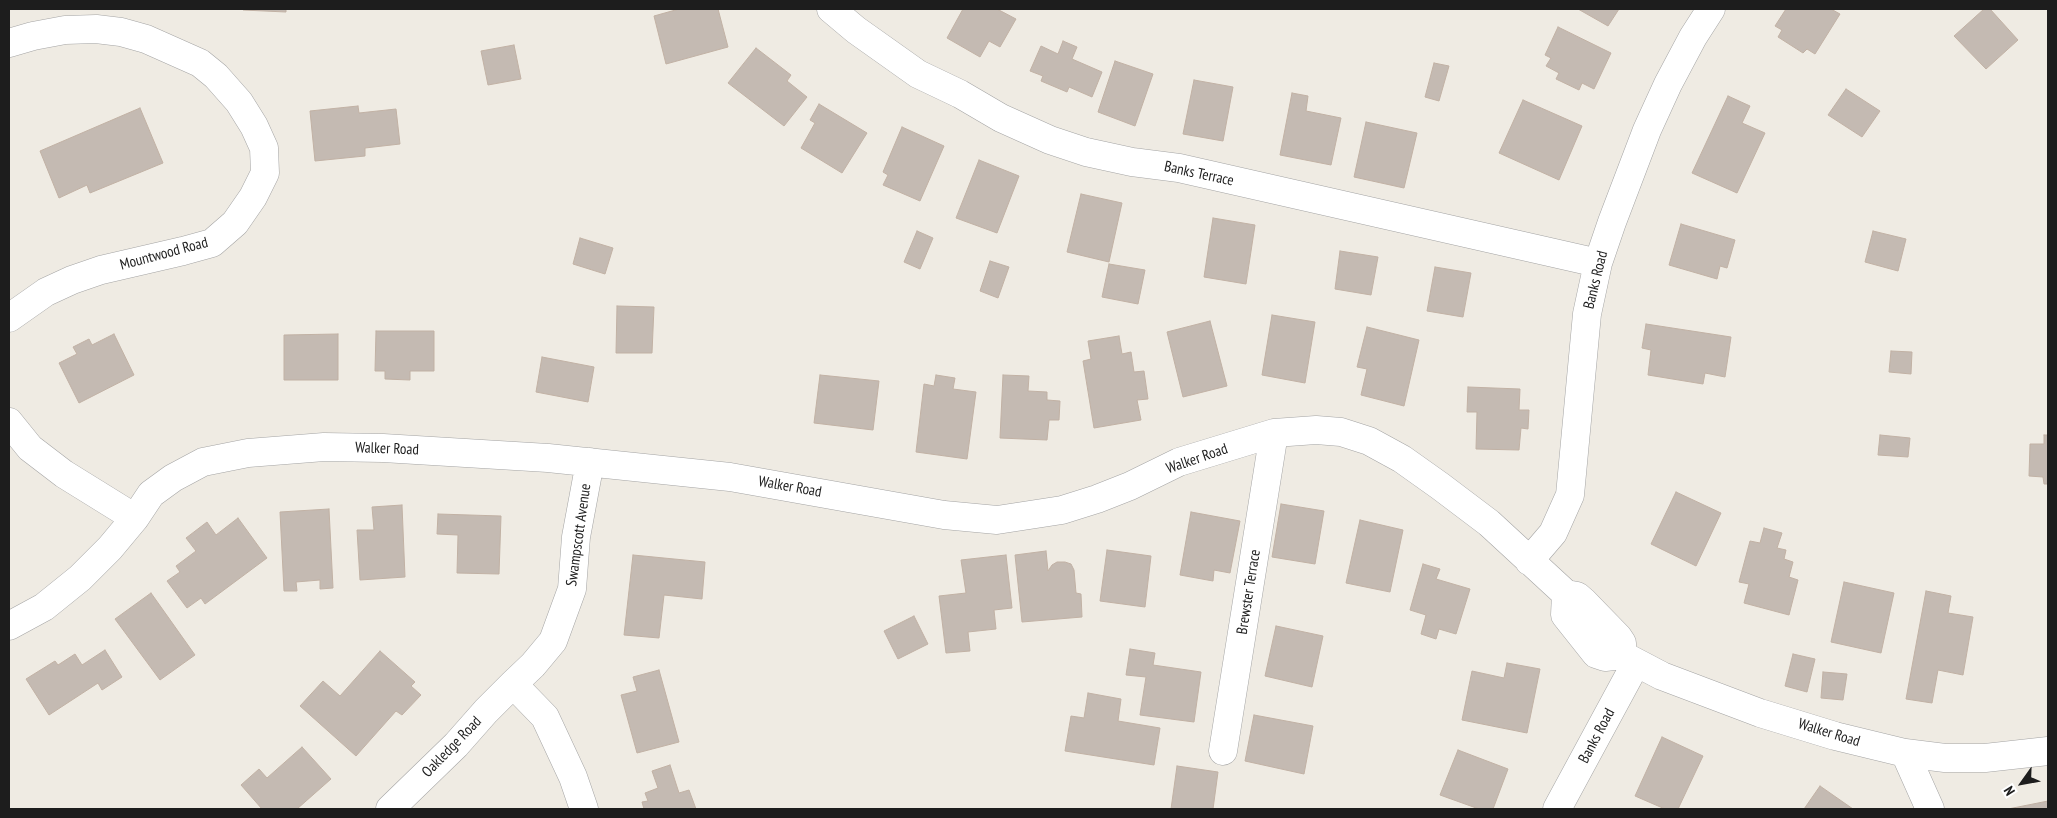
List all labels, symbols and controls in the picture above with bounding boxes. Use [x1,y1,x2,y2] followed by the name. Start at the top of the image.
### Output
[1163,158,1235,190] street label: Banks Terrace
[118,234,210,274] street label: Mountwood Road
[1580,249,1612,311] street label: Banks Road
[355,439,419,459] street label: Walker Road
[1164,440,1230,478] street label: Walker Road
[757,473,823,501] street label: Walker Road
[563,482,595,588] street label: Swampscott Avenue
[1233,548,1265,636] street label: Brewster Terrace
[1575,706,1619,766] street label: Banks Road
[419,713,485,781] street label: Oakledge Road
[1796,715,1862,751] street label: Walker Road
[1997,758,2047,808] north arrow
[2000,783,2019,799] text: N

